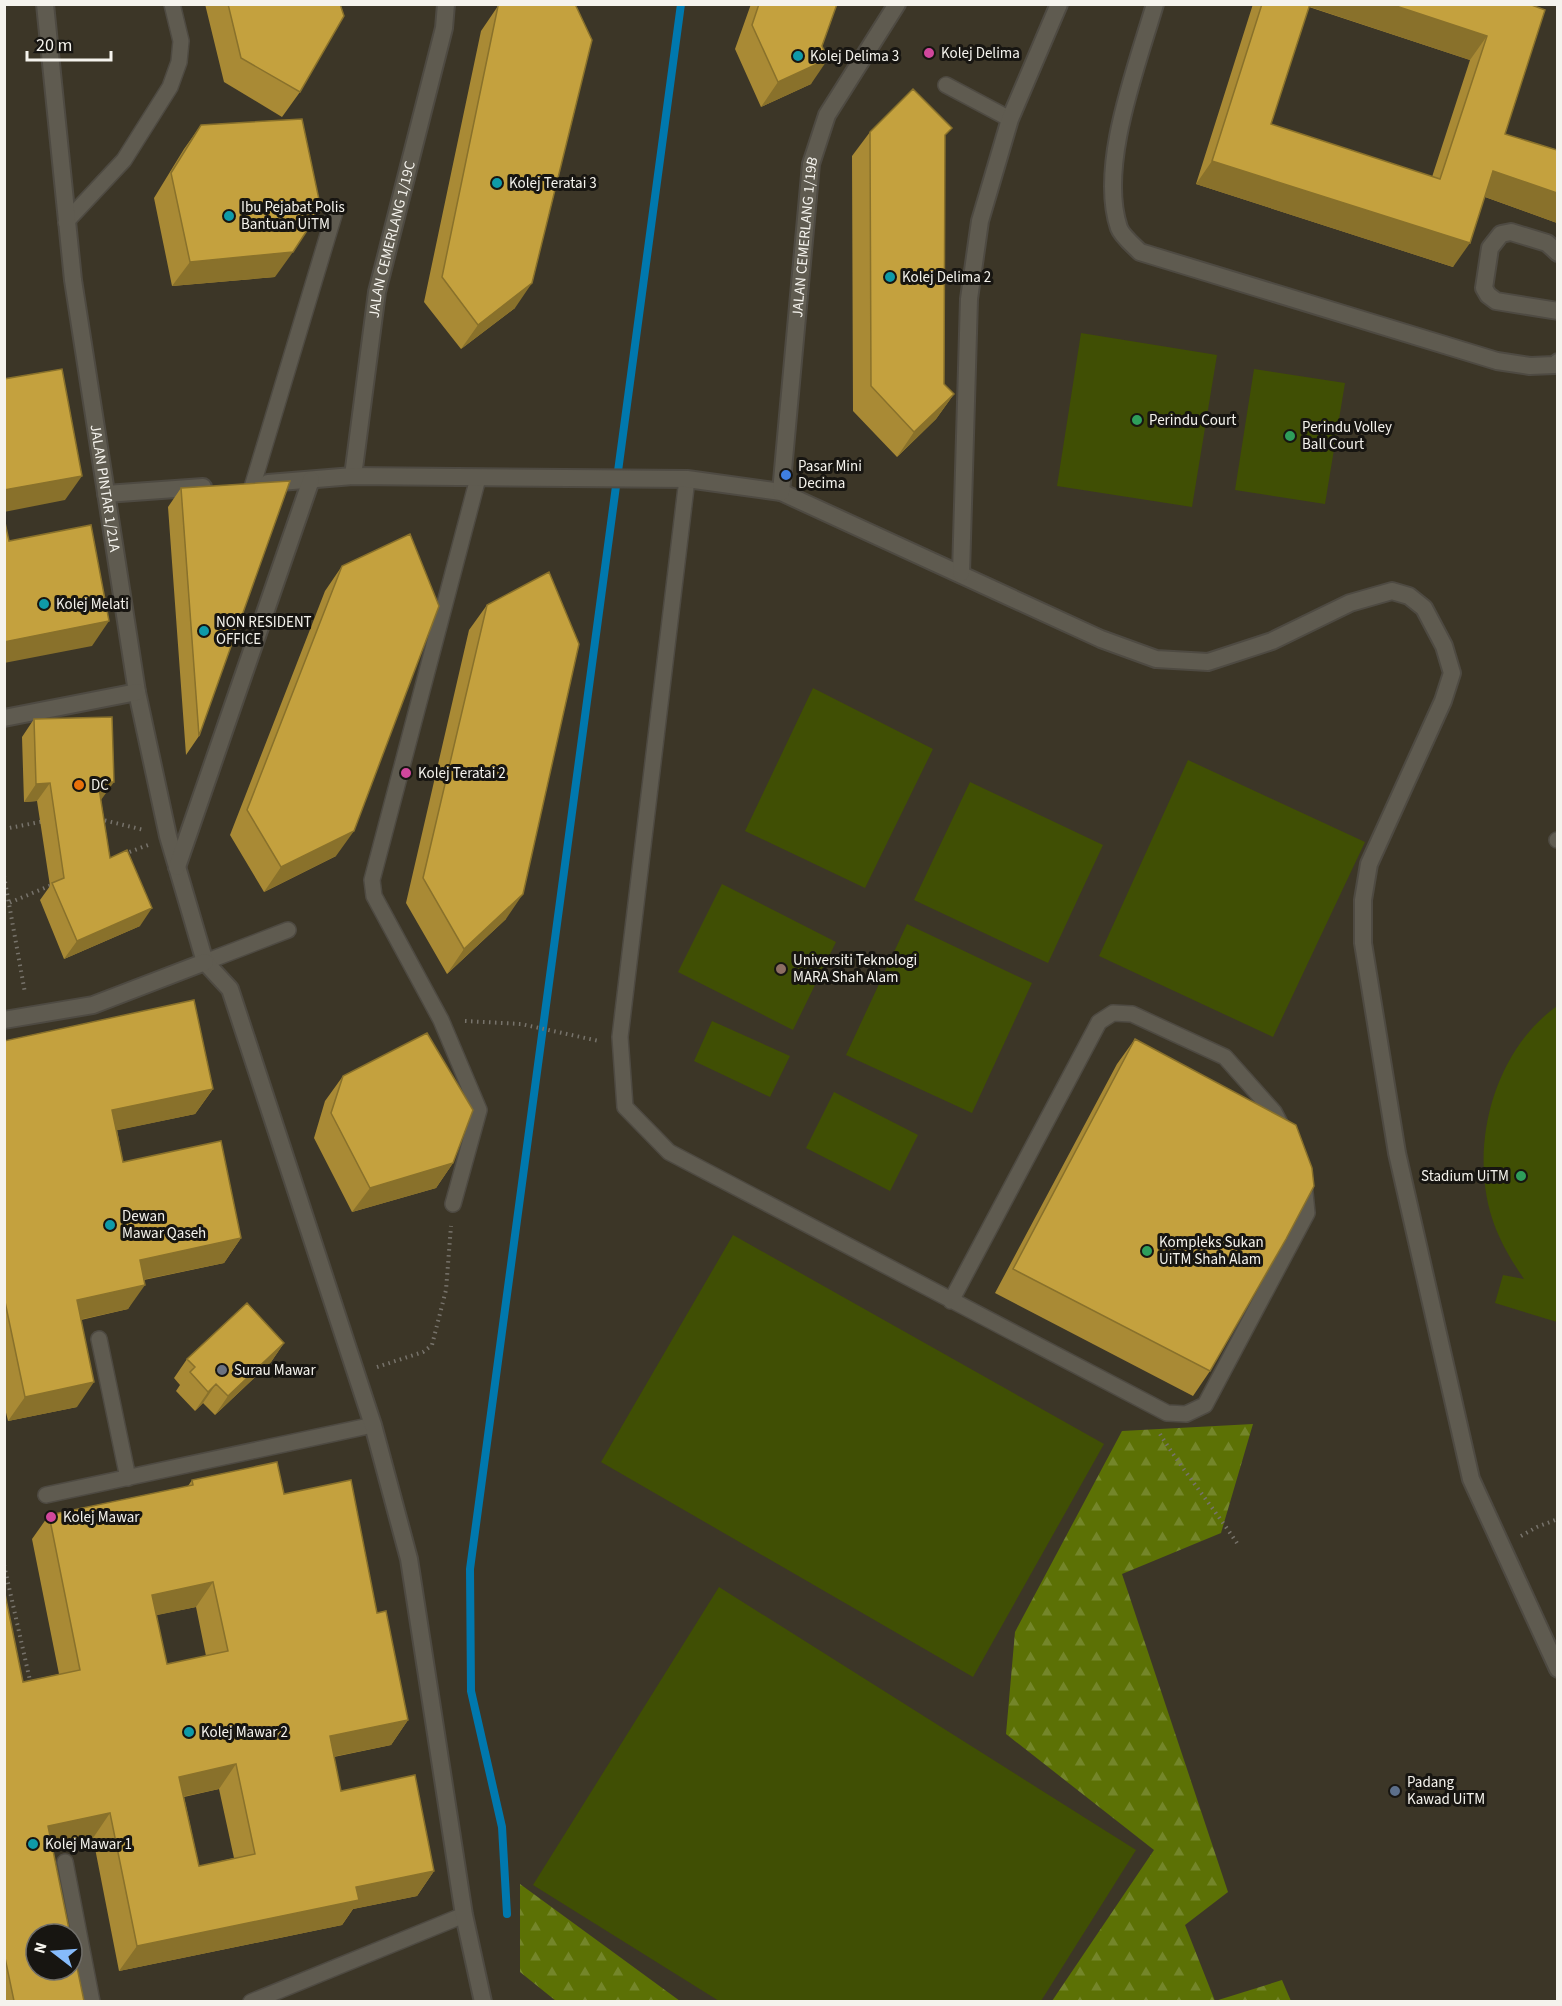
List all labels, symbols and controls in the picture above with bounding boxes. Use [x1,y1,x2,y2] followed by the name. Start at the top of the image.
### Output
[27,24,111,62] scale bar
[36,33,72,58] text: 20 m
[941,43,1020,64] place label: Kolej Delima
[810,46,899,67] place label: Kolej Delima 3
[922,46,936,60] marker: Kolej Delima
[791,49,805,63] marker: Kolej Delima 3
[787,154,824,318] street label: JALAN CEMERLANG 1/19B
[364,158,421,319] street label: JALAN CEMERLANG 1/19C
[509,173,597,194] place label: Kolej Teratai 3
[490,176,504,190] marker: Kolej Teratai 3
[241,197,345,235] place label: Ibu Pejabat Polis Bantuan UiTM
[222,209,236,223] marker: Ibu Pejabat Polis Bantuan UiTM
[902,267,991,288] place label: Kolej Delima 2
[883,270,897,284] marker: Kolej Delima 2
[1149,410,1236,431] place label: Perindu Court
[1130,413,1144,427] marker: Perindu Court
[1302,417,1392,455] place label: Perindu Volley Ball Court
[85,423,125,554] street label: JALAN PINTAR 1/21A
[1283,429,1297,443] marker: Perindu Volley Ball Court
[798,456,862,494] place label: Pasar Mini Decima
[779,468,793,482] marker: Pasar Mini Decima
[56,594,129,615] place label: Kolej Melati
[37,597,51,611] marker: Kolej Melati
[216,612,312,650] place label: NON RESIDENT OFFICE
[197,624,211,638] marker: NON RESIDENT OFFICE
[418,763,506,784] place label: Kolej Teratai 2
[399,766,413,780] marker: Kolej Teratai 2
[91,775,109,796] place label: DC
[72,778,86,792] marker: DC
[793,950,917,988] place label: Universiti Teknologi MARA Shah Alam
[774,962,788,976] marker: Universiti Teknologi MARA Shah Alam
[1421,1166,1509,1187] place label: Stadium UiTM
[1514,1169,1528,1183] marker: Stadium UiTM
[122,1206,206,1244] place label: Dewan Mawar Qaseh
[103,1218,117,1232] marker: Dewan Mawar Qaseh
[1159,1232,1264,1270] place label: Kompleks Sukan UiTM Shah Alam
[1140,1244,1154,1258] marker: Kompleks Sukan UiTM Shah Alam
[234,1360,316,1381] place label: Surau Mawar
[215,1363,229,1377] marker: Surau Mawar
[63,1507,140,1528] place label: Kolej Mawar
[44,1510,58,1524] marker: Kolej Mawar
[201,1722,288,1743] place label: Kolej Mawar 2
[182,1725,196,1739] marker: Kolej Mawar 2
[1407,1772,1485,1810] place label: Padang Kawad UiTM
[1388,1784,1402,1798] marker: Padang Kawad UiTM
[45,1834,132,1855] place label: Kolej Mawar 1
[26,1837,40,1851] marker: Kolej Mawar 1
[24,1922,84,1982] north arrow
[29,1940,53,1956] text: N

